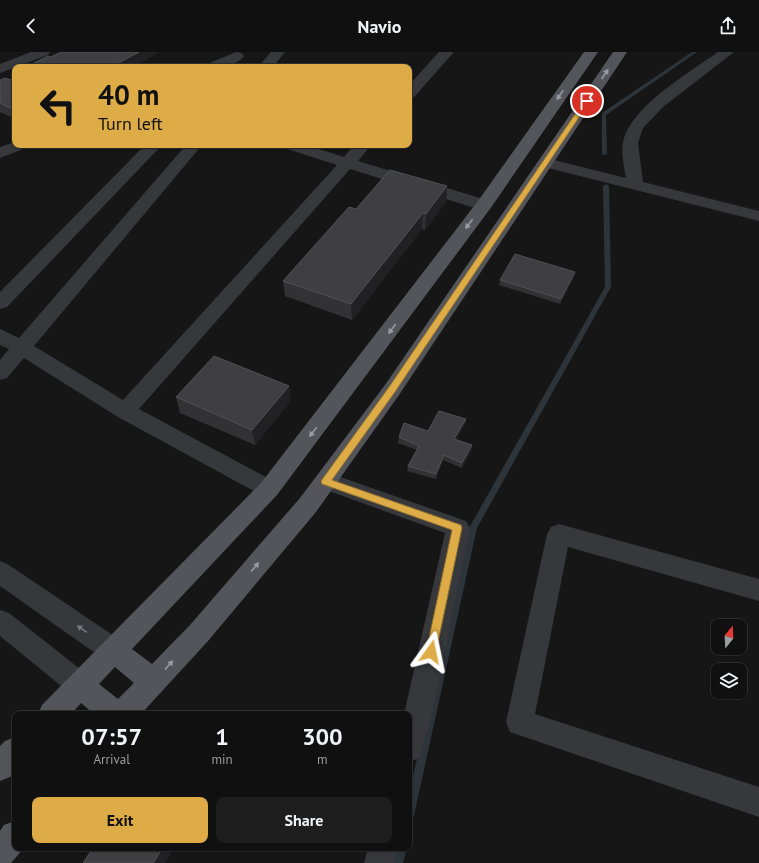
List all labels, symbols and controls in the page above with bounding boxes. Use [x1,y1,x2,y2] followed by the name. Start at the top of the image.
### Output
[20,15,42,37] icon: back
[358,15,401,38] text: Navio
[717,15,739,37] icon: share
[601,68,609,79] one-way arrow
[98,76,159,113] text: 40 m
[32,80,84,132] icon: left
[570,84,604,118] pin
[556,90,564,101] one-way arrow
[576,90,598,112] icon: arrive
[98,112,163,135] text: Turn left
[465,219,473,230] one-way arrow
[387,323,396,334] one-way arrow
[308,427,317,438] one-way arrow
[250,562,259,573] one-way arrow
[711,619,747,655] north arrow
[711,619,747,699] map controls
[77,625,87,633] one-way arrow
[410,631,452,673] position arrow
[164,660,174,670] one-way arrow
[711,663,747,699] button: layers
[81,721,142,752] text: 07:57
[215,721,229,752] text: 1
[302,721,343,752] text: 300
[94,751,130,768] text: Arrival
[211,751,233,768] text: min
[317,751,328,768] text: m
[32,797,208,843] button: Exit
[216,797,392,843] button: Share

